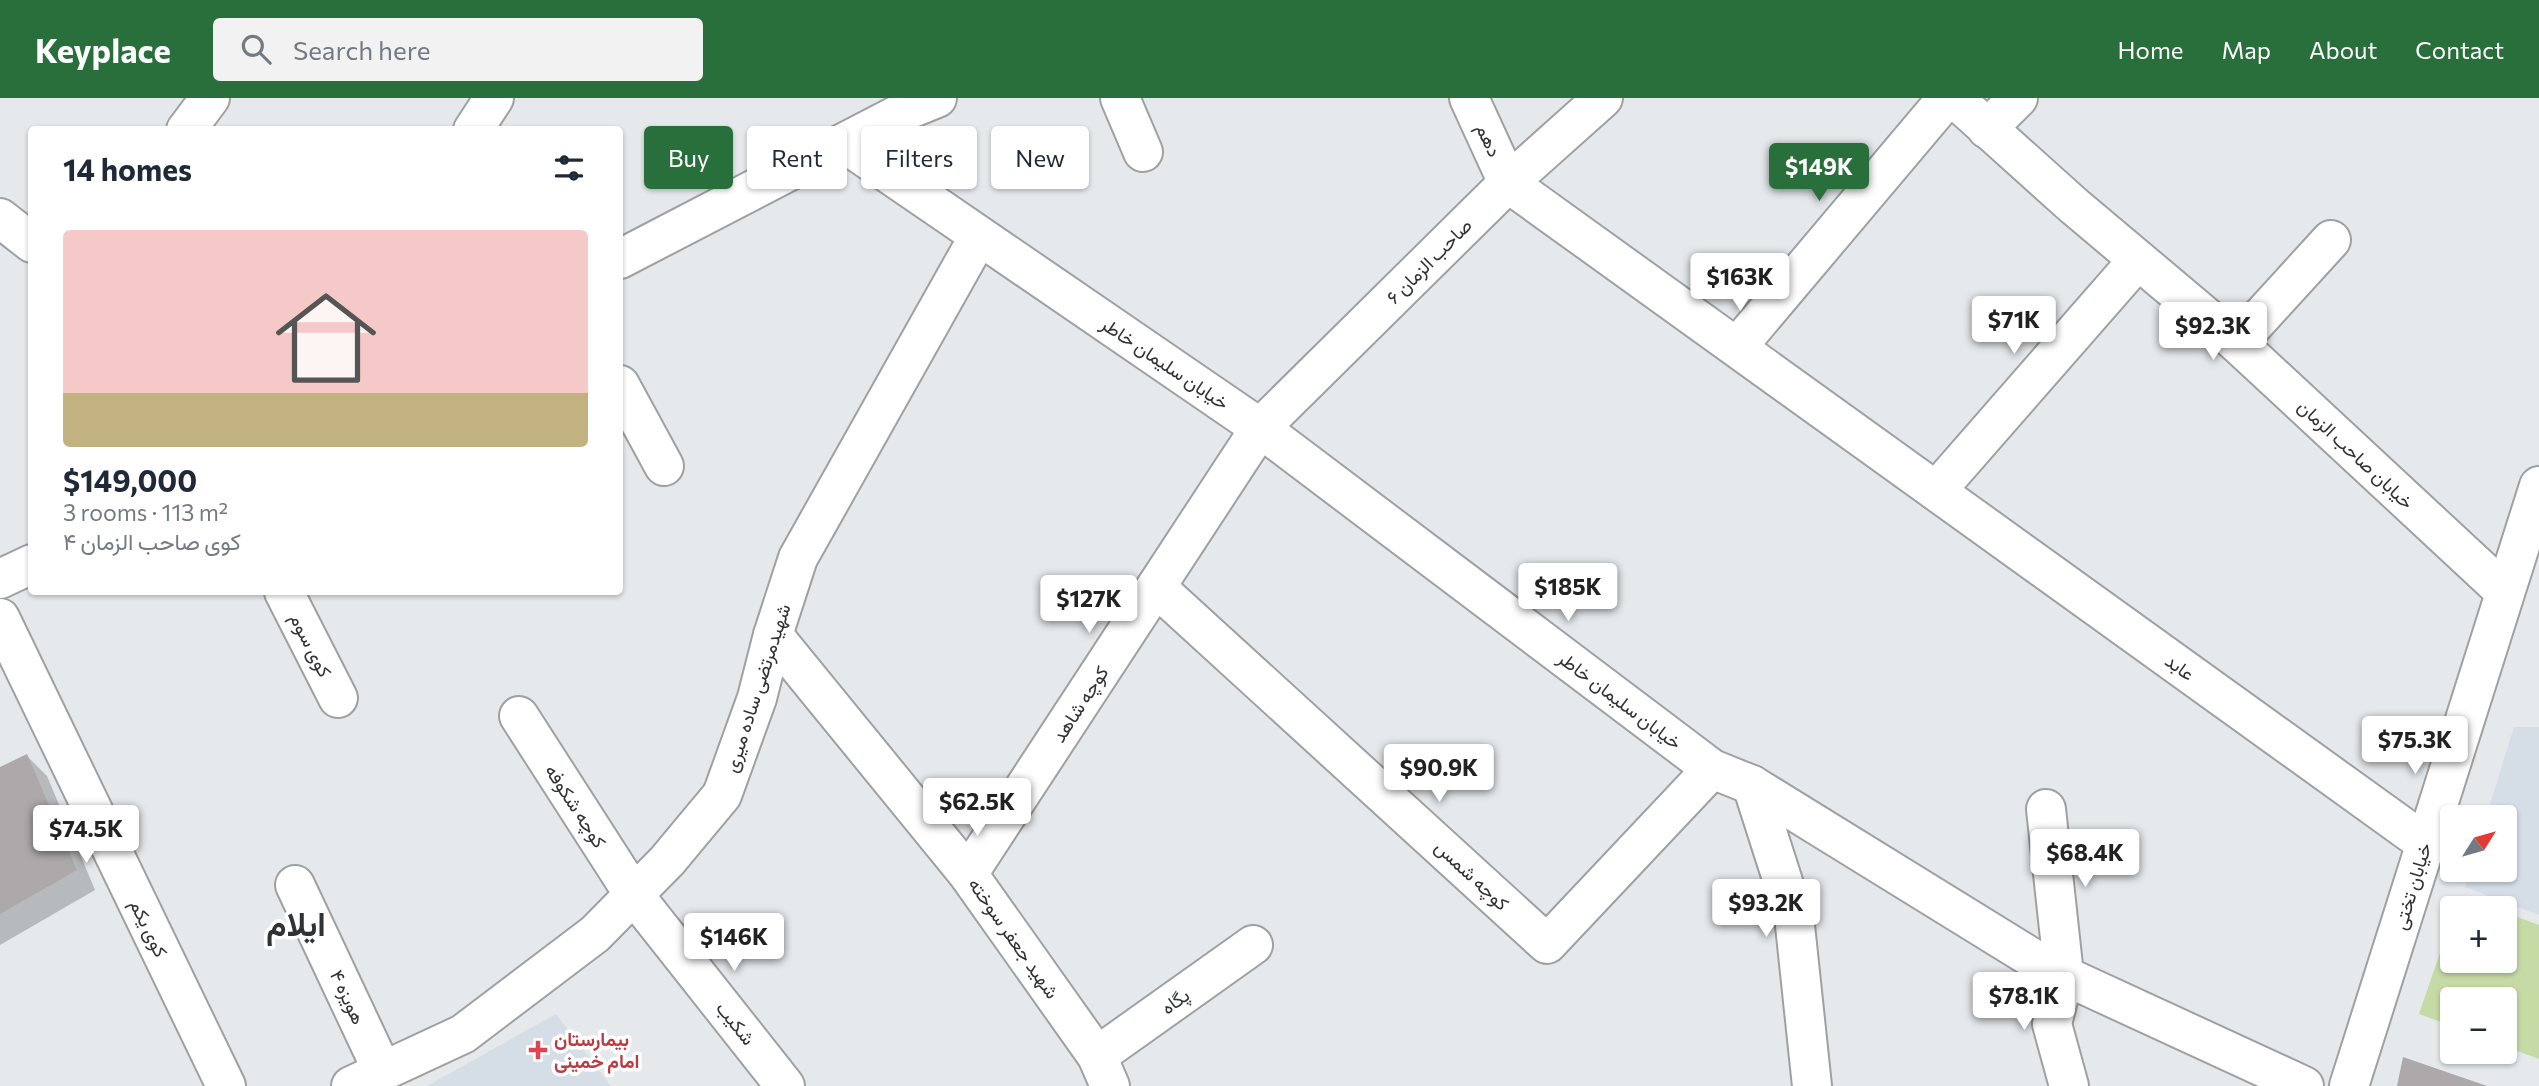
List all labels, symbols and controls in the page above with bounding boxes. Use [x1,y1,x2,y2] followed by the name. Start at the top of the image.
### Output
[213,18,703,81] search box
[35,29,171,70] text: Keyplace
[237,30,275,68] icon: search
[293,34,430,65] text: Search here
[2118,35,2184,64] text: Home
[2222,35,2271,64] text: Map
[2309,35,2377,64] text: About
[2415,35,2504,64] text: Contact
[1470,119,1507,161] street label: دهم
[644,126,733,189] chip: Buy
[747,126,847,189] chip: Rent
[861,126,977,189] chip: Filters
[991,126,1089,189] chip: New
[1770,144,1868,203] pin: $149K
[550,149,588,187] icon: filters
[63,150,192,187] text: 14 homes
[1785,152,1853,180] text: $149K
[1381,213,1477,309] street label: صاحب الزمان ۶
[1691,254,1789,313] pin: $163K
[1706,262,1774,290] text: $163K
[263,275,389,401] icon: home
[1973,296,2055,356] pin: $71K
[2156,302,2270,362] pin: $92.3K
[1988,305,2040,333] text: $71K
[1096,311,1234,415] street label: خیابان سلیمان خاطر
[2175,311,2251,339] text: $92.3K
[2293,394,2419,514] street label: خیابان صاحب الزمان
[63,461,197,498] text: $149,000
[63,498,228,526] text: 3 rooms · 113 m²
[63,527,241,555] text: کوی صاحب الزمان ۴
[1519,564,1617,623] pin: $185K
[1534,572,1602,600] text: $185K
[1040,575,1138,635] pin: $127K
[1056,584,1122,612] text: $127K
[718,601,796,775] street label: شهیدمرتضی ساده میری
[284,609,337,681] street label: کوی سوم
[1552,645,1687,755] street label: خیابان سلیمان خاطر
[2161,648,2199,686] street label: عابد
[1046,661,1115,748] street label: کوچه شاهد
[2358,716,2472,776] pin: $75.3K
[2378,725,2452,753] text: $75.3K
[1382,744,1496,804] pin: $90.9K
[1400,753,1478,781] text: $90.9K
[538,760,612,853] street label: کوچه شکوفه
[920,778,1034,838] pin: $62.5K
[939,787,1015,815] text: $62.5K
[2440,805,2516,882] north arrow
[2440,805,2517,1064] map controls
[29,806,143,865] pin: $74.5K
[49,814,123,842] text: $74.5K
[2028,830,2142,889] pin: $68.4K
[1429,835,1514,917] street label: کوچه شمس
[2046,838,2124,866] text: $68.4K
[2387,840,2437,932] street label: خیابان تختی
[963,873,1065,1003] street label: شهید جعفر سوخته
[1709,880,1823,939] pin: $93.2K
[1728,888,1804,916] text: $93.2K
[124,895,173,961] street label: کوی یکم
[2440,896,2517,973] button: +
[266,902,326,946] district label: ایلام
[685,914,783,973] pin: $146K
[700,922,768,950] text: $146K
[325,966,371,1028] street label: هویزه ۴
[1967,972,2081,1032] pin: $78.1K
[1989,981,2059,1009] text: $78.1K
[1156,983,1195,1021] street label: پگاه
[2440,987,2517,1064] button: −
[711,996,761,1050] street label: شکیب
[554,1027,639,1074] place label: بیمارستان امام خمینی
[528,1040,548,1060] marker: بیمارستان امام خمینی

